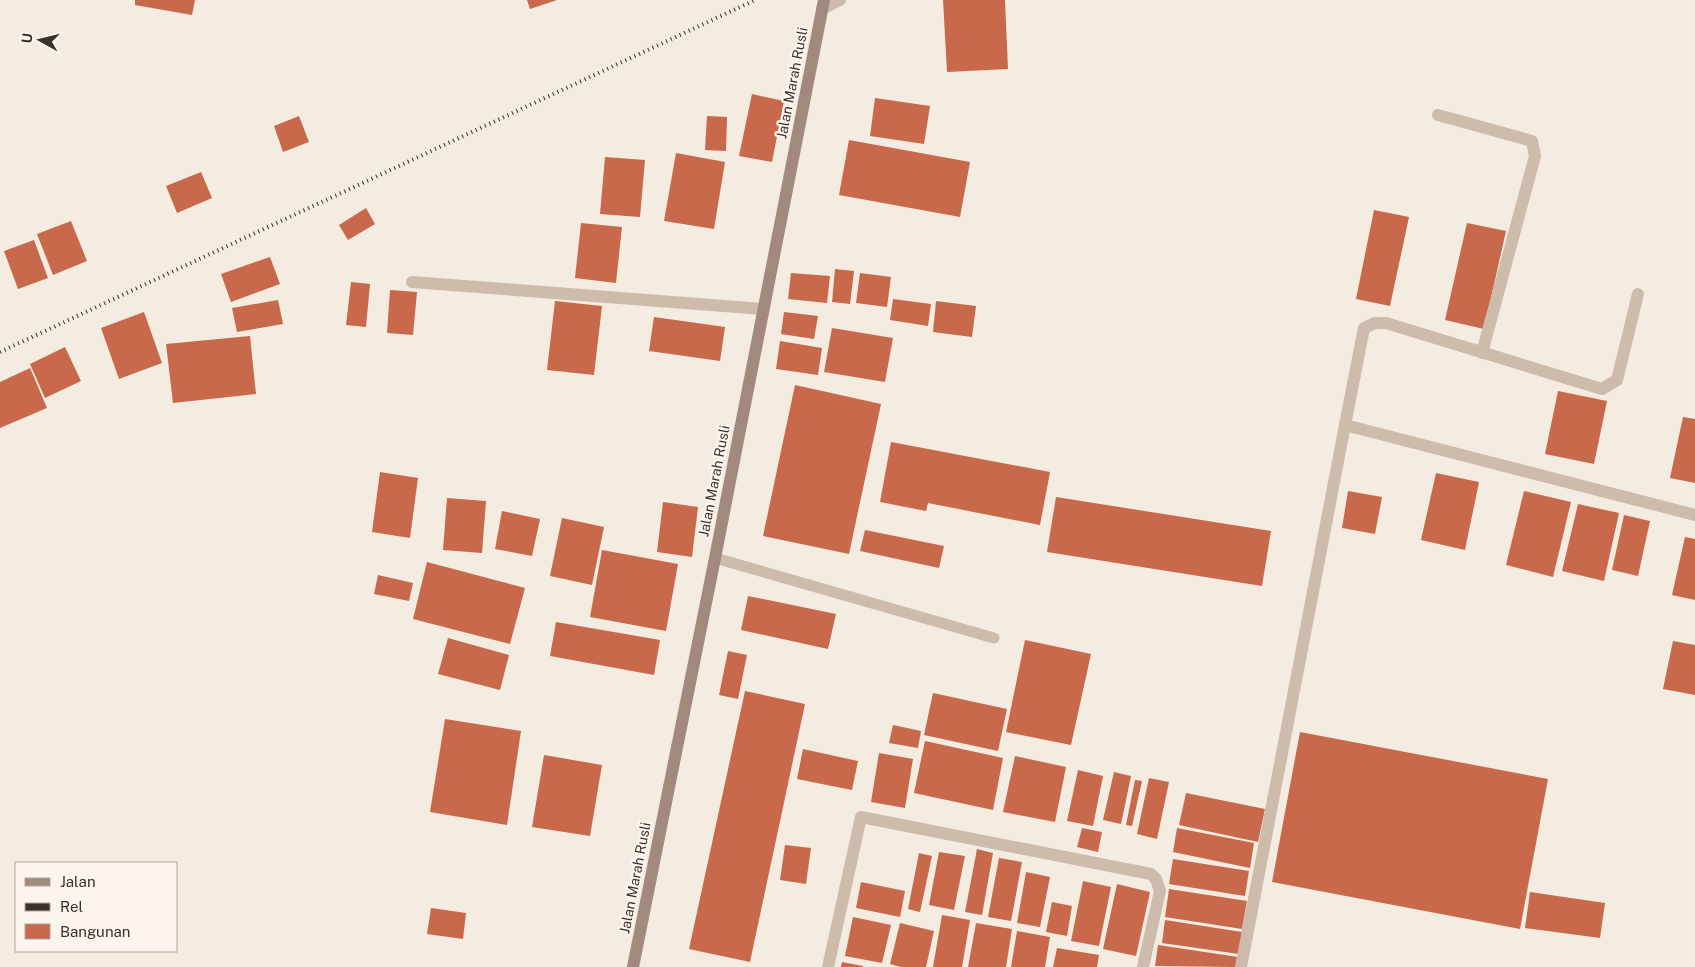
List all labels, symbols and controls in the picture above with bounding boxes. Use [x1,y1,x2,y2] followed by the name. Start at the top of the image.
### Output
[15,15,65,65] north arrow
[773,26,811,140] street label: Jalan Marah Rusli
[18,32,36,44] text: U
[695,424,733,538] street label: Jalan Marah Rusli
[616,821,654,935] street label: Jalan Marah Rusli
[15,862,178,952] legend
[60,873,96,890] text: Jalan
[60,898,83,915] text: Rel
[60,923,131,940] text: Bangunan

